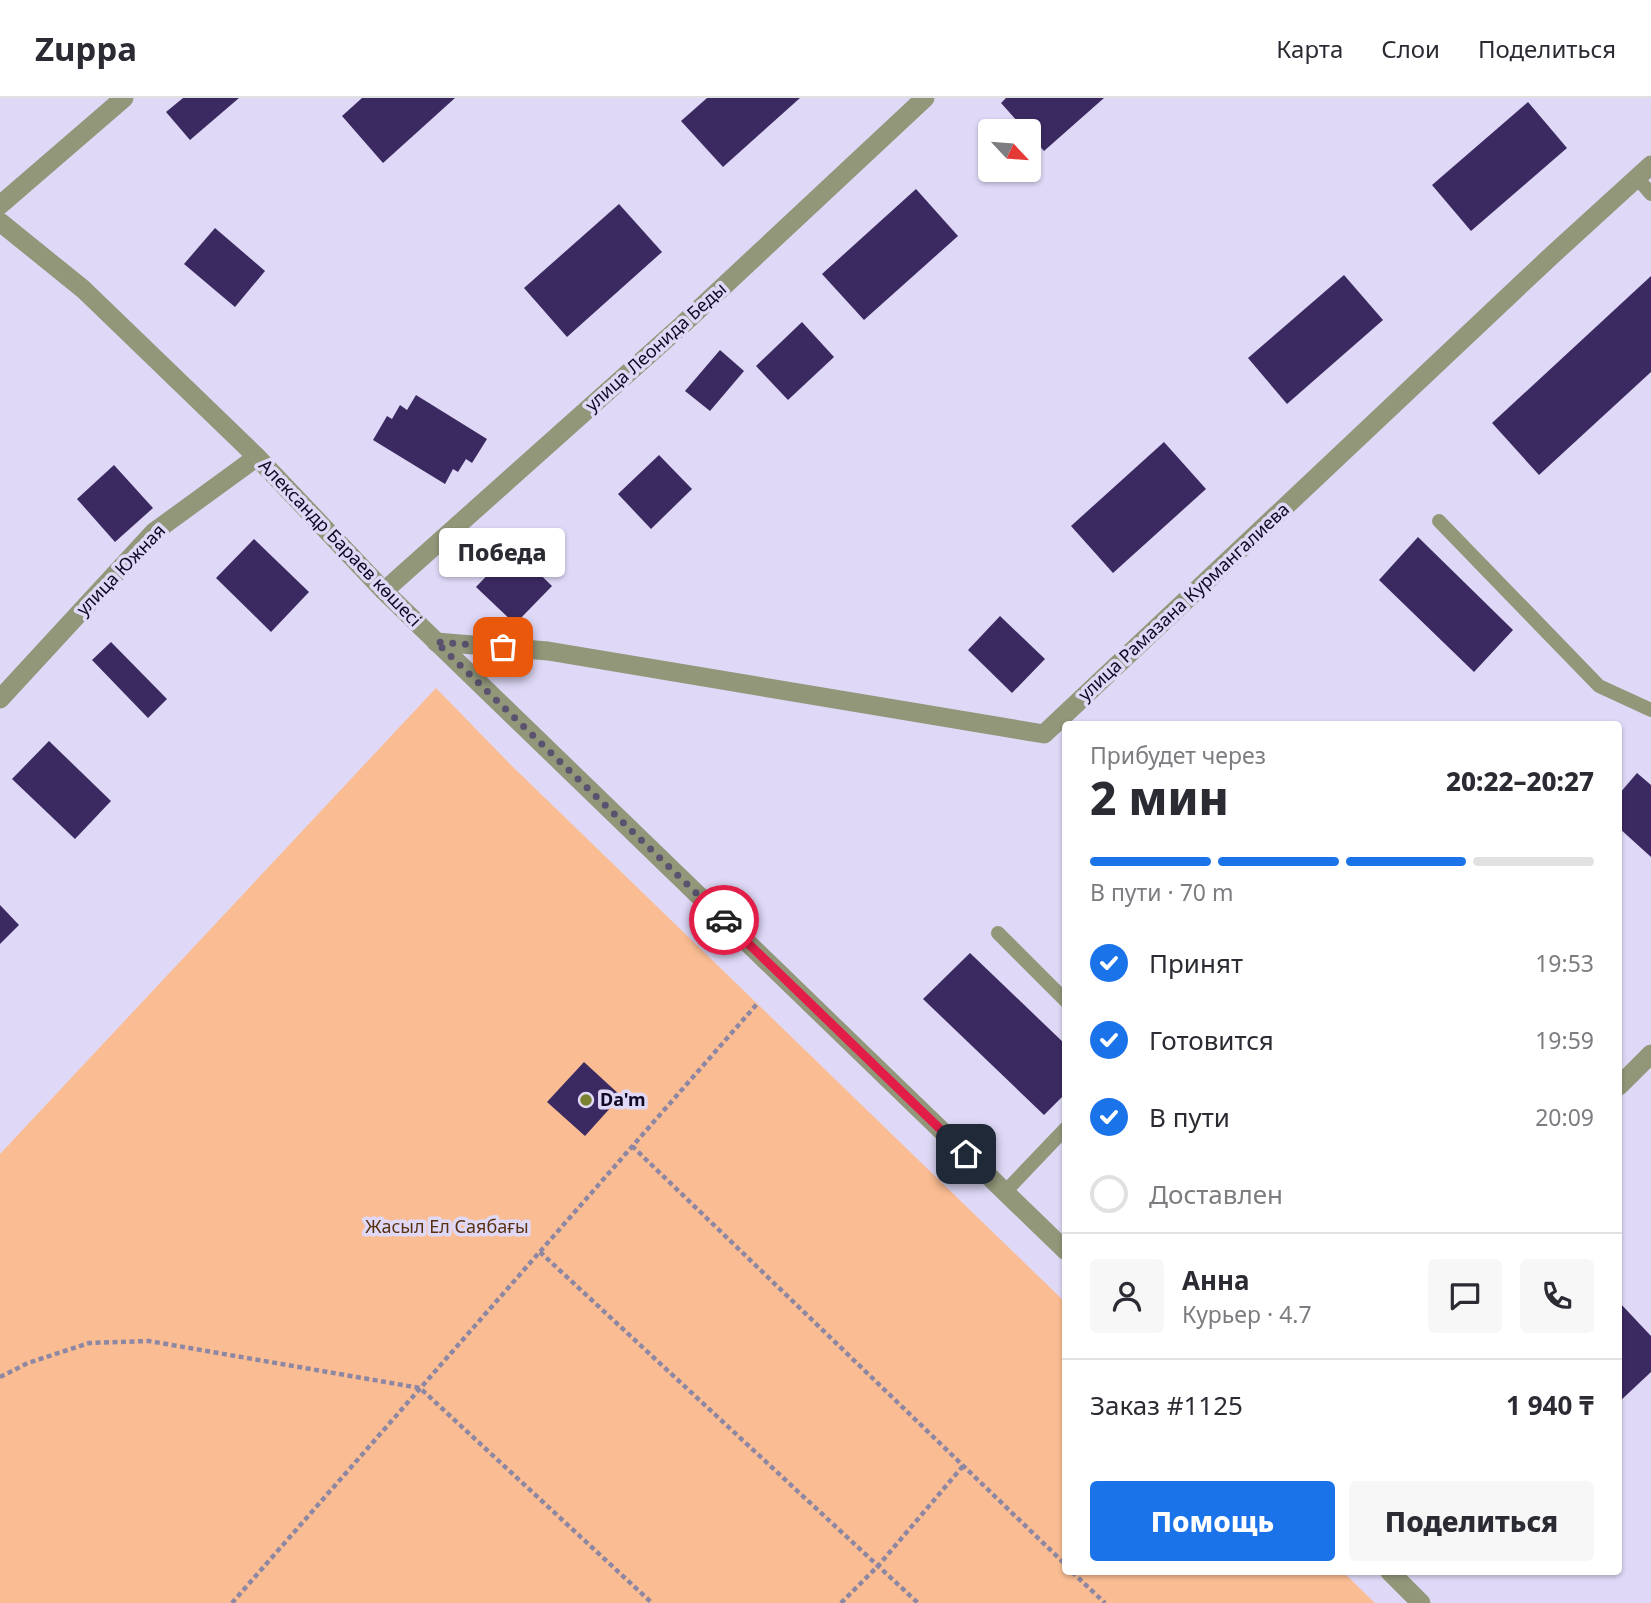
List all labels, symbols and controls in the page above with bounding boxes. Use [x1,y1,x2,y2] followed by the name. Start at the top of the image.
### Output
[35,26,137,71] text: Zuppa
[1276,32,1343,65] text: Карта
[1381,32,1440,65] text: Слои
[1478,32,1616,65] text: Поделиться
[978,119,1041,182] north arrow
[978,119,1041,182] map controls
[580,276,731,416] street label: улица Леонида Беды
[254,453,427,631] street label: Александр Бараев көшесі
[1073,497,1294,706] street label: улица Рамазана Курмангалиева
[70,518,170,620] street label: улица Южная
[440,528,566,577] callout: Победа
[458,536,546,568] text: Победа
[473,617,533,677] pin
[484,628,522,666] icon: bag
[1090,739,1266,771] text: Прибудет через
[1446,763,1594,799] text: 20:22–20:27
[1090,766,1229,828] text: 2 мин
[1090,876,1233,908] text: В пути · 70 m
[689,885,759,955] courier
[705,901,743,939] icon: car
[1090,944,1128,982] icon: check
[1149,945,1243,981] text: Принят
[1535,947,1594,979] text: 19:53
[1090,1021,1128,1059] icon: check
[1149,1022,1274,1058] text: Готовится
[1535,1024,1594,1056] text: 19:59
[600,1087,646,1111] place label: Da'm
[578,1092,594,1108] marker: Da'm
[1090,1098,1128,1136] icon: check
[1149,1099,1230,1135] text: В пути
[1535,1101,1594,1133] text: 20:09
[936,1124,996,1184] pin
[947,1135,985,1173] icon: home
[1149,1176,1283,1212] text: Доставлен
[365,1214,529,1238] park label: Жасыл Ел Саябағы
[1090,1259,1164,1333] button: person
[1428,1259,1502,1333] button: chat
[1520,1259,1594,1333] button: phone
[1182,1262,1250,1298] text: Анна
[1182,1298,1312,1330] text: Курьер · 4.7
[1090,1387,1243,1423] text: Заказ #1125
[1506,1387,1594,1423] text: 1 940 ₸
[1090,1481,1335,1561] button: Помощь
[1349,1481,1594,1561] button: Поделиться

